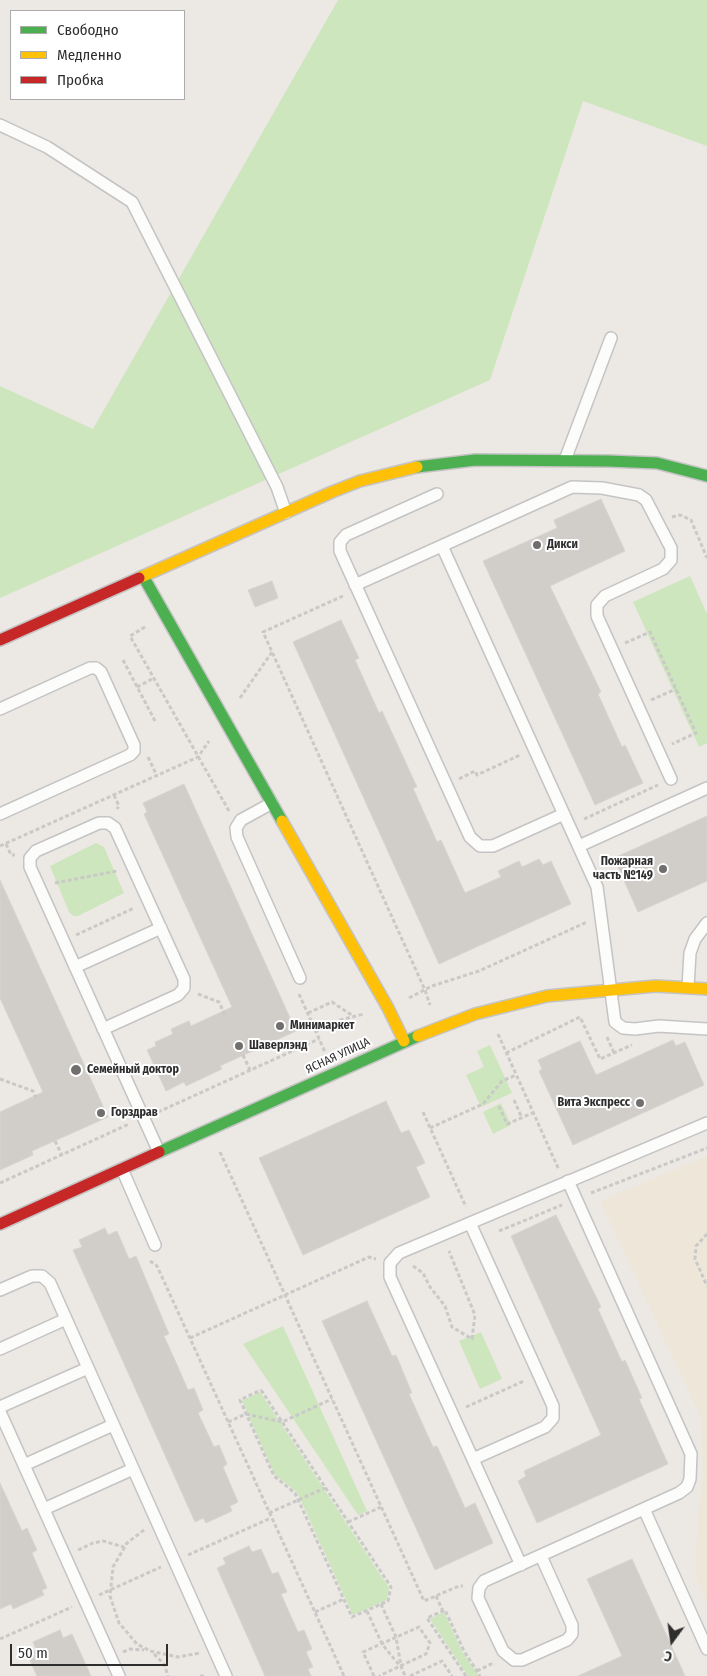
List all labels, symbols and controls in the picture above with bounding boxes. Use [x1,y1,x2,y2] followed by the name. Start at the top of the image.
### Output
[10,10,185,100] legend
[57,21,119,39] text: Свободно
[57,46,122,64] text: Медленно
[57,71,104,89] text: Пробка
[547,538,578,552] place label: Дикси
[531,539,543,551] marker: Дикси
[593,855,653,883] place label: Пожарная чаcть №149
[657,863,669,875] marker: Пожарная чаcть №149
[290,1019,355,1033] place label: Минимаркет
[274,1020,286,1032] marker: Минимаркет
[304,1035,372,1077] street label: ЯСНАЯ УЛИЦА
[249,1039,307,1053] place label: Шаверлэнд
[233,1040,245,1052] marker: Шаверлэнд
[69,1063,83,1077] marker: Семейный доктор
[87,1063,179,1077] place label: Семейный доктор
[557,1096,630,1110] place label: Вита Экспресс
[634,1097,646,1109] marker: Вита Экспресс
[111,1106,158,1120] place label: Горздрав
[95,1107,107,1119] marker: Горздрав
[647,1616,697,1666] north arrow
[12,1634,170,1666] scale bar
[18,1644,48,1662] text: 50 m
[663,1647,674,1665] text: С

